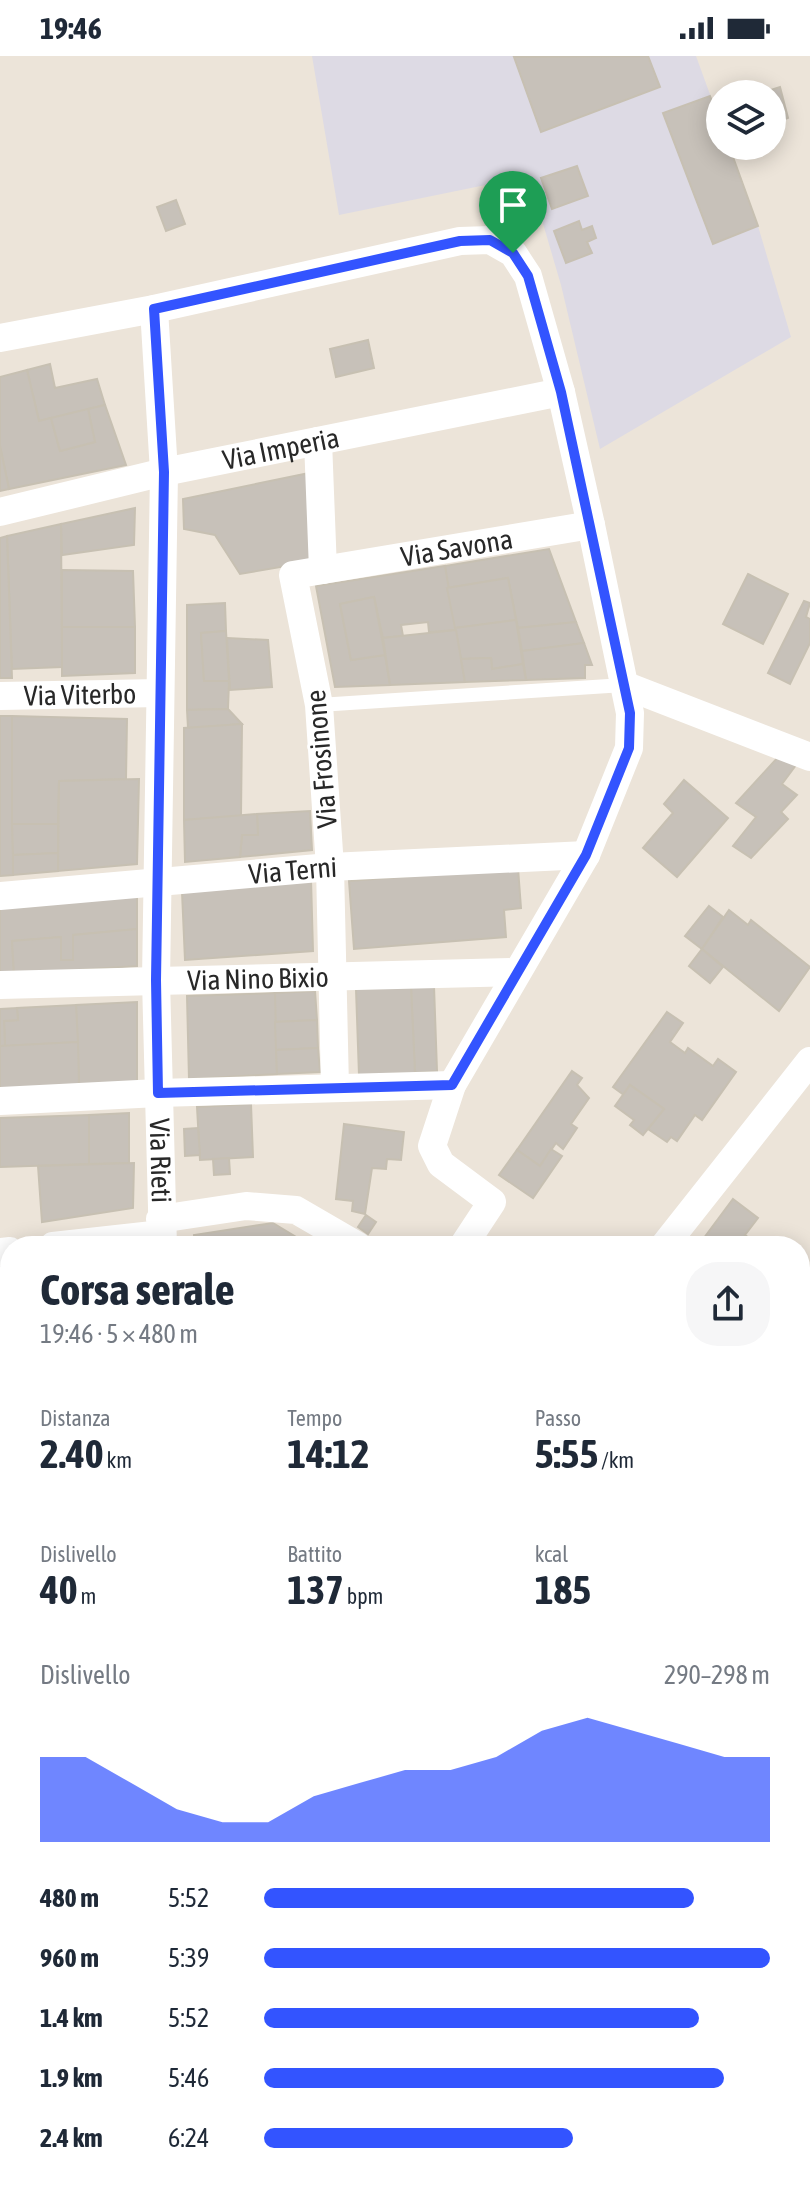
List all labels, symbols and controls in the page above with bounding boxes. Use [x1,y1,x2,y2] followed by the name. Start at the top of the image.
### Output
[40,11,102,45] text: 19:46
[706,80,786,160] map controls
[706,80,786,160] button: layers
[479,171,547,253] pin
[491,183,535,227] icon: arrive
[220,421,342,476] street label: Via Imperia
[398,522,515,573] street label: Via Savona
[23,677,137,712] street label: Via Viterbo
[299,689,343,829] street label: Via Frosinone
[247,851,338,890] street label: Via Terni
[187,961,329,996] street label: Via Nino Bixio
[144,1118,178,1203] street label: Via Rieti
[686,1262,770,1346] button: share
[40,1264,235,1314] text: Corsa serale
[40,1319,198,1349] text: 19:46 · 5 × 480 m
[40,1405,111,1431] text: Distanza
[287,1405,342,1431] text: Tempo
[535,1405,581,1431] text: Passo
[40,1431,104,1476] text: 2.40
[287,1431,370,1476] text: 14:12
[535,1431,598,1476] text: 5:55
[104,1447,132,1473] text: km
[598,1447,634,1473] text: /km
[40,1541,117,1567] text: Dislivello
[287,1541,342,1567] text: Battito
[535,1541,568,1567] text: kcal
[40,1567,78,1612] text: 40
[287,1567,344,1612] text: 137
[535,1567,591,1612] text: 185
[78,1583,96,1609] text: m
[344,1583,383,1609] text: bpm
[40,1660,131,1690] text: Dislivello
[664,1660,770,1690] text: 290–298 m
[40,1883,99,1913] text: 480 m
[168,1883,209,1913] text: 5:52
[40,1943,99,1973] text: 960 m
[168,1943,209,1973] text: 5:39
[40,2003,103,2033] text: 1.4 km
[168,2003,209,2033] text: 5:52
[40,2063,103,2093] text: 1.9 km
[168,2063,209,2093] text: 5:46
[40,2123,103,2153] text: 2.4 km
[168,2123,209,2153] text: 6:24

